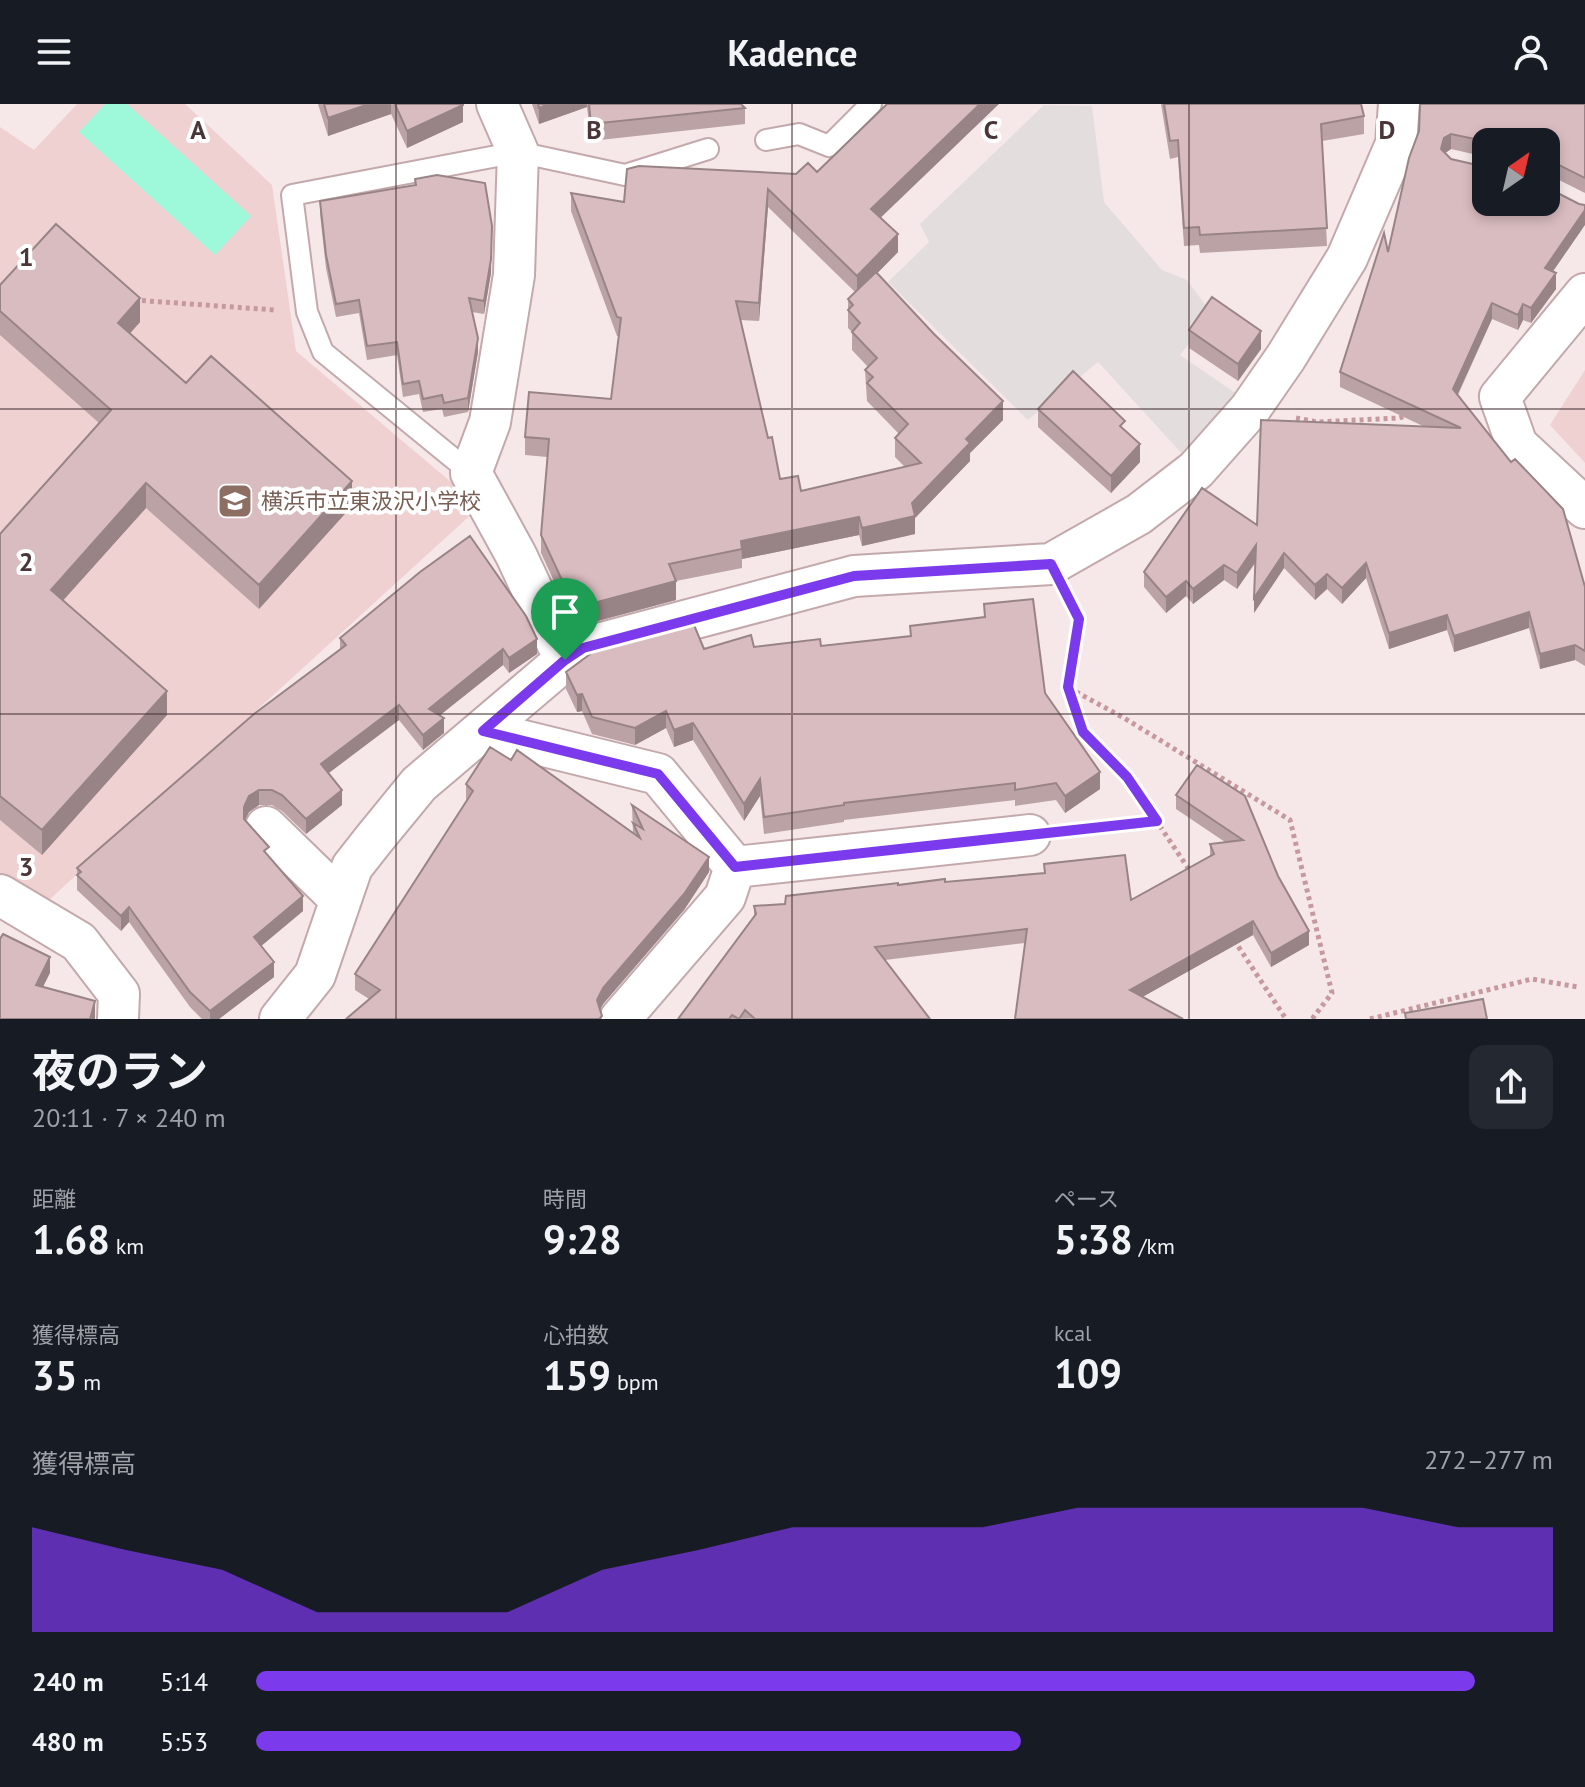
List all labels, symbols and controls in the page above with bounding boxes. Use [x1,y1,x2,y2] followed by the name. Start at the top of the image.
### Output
[727,29,858,76] text: Kadence
[32,30,76,74] icon: menu
[1509,30,1553,74] icon: person
[190,113,206,146] text: A
[586,113,602,146] text: B
[984,113,998,146] text: C
[1379,113,1395,146] text: D
[1472,128,1560,216] north arrow
[1472,128,1560,216] map controls
[19,240,33,273] text: 1
[216,482,254,520] school or university icon: 横浜市立東汲沢小学校
[261,487,481,515] place label: 横浜市立東汲沢小学校
[19,545,33,578] text: 2
[531,578,599,660] pin
[543,590,587,634] icon: arrive
[19,850,33,883] text: 3
[32,1042,208,1099] text: 夜のラン
[1469,1045,1553,1129] button: share
[32,1101,226,1134] text: 20:11 · 7 × 240 m
[32,1185,76,1213] text: 距離
[543,1185,587,1213] text: 時間
[1054,1185,1119,1213] text: ペース
[32,1213,110,1265] text: 1.68
[543,1213,622,1265] text: 9:28
[1054,1213,1133,1265] text: 5:38
[110,1232,144,1260] text: km
[1133,1232,1175,1260] text: /km
[1054,1319,1092,1347] text: kcal
[32,1321,120,1349] text: 獲得標高
[543,1321,609,1349] text: 心拍数
[1054,1347,1122,1399] text: 109
[32,1349,77,1401] text: 35
[543,1349,611,1401] text: 159
[77,1368,101,1396] text: m
[611,1368,659,1396] text: bpm
[1424,1443,1553,1476] text: 272–277 m
[32,1447,136,1480] text: 獲得標高
[32,1665,104,1698] text: 240 m
[160,1665,208,1698] text: 5:14
[32,1725,104,1758] text: 480 m
[160,1725,208,1758] text: 5:53

